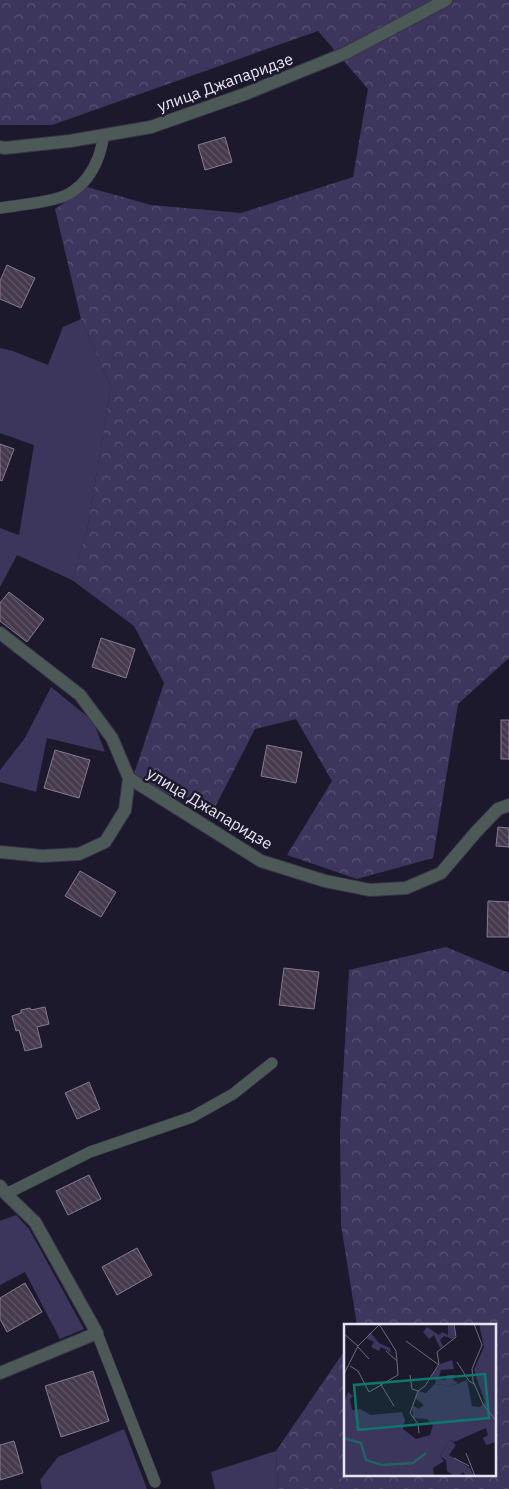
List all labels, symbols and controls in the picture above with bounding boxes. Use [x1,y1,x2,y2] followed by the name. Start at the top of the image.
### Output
[154,48,296,116] street label: улица Джапаридзе
[143,763,277,854] street label: улица Джапаридзе
[344,1324,496,1476] inset map

